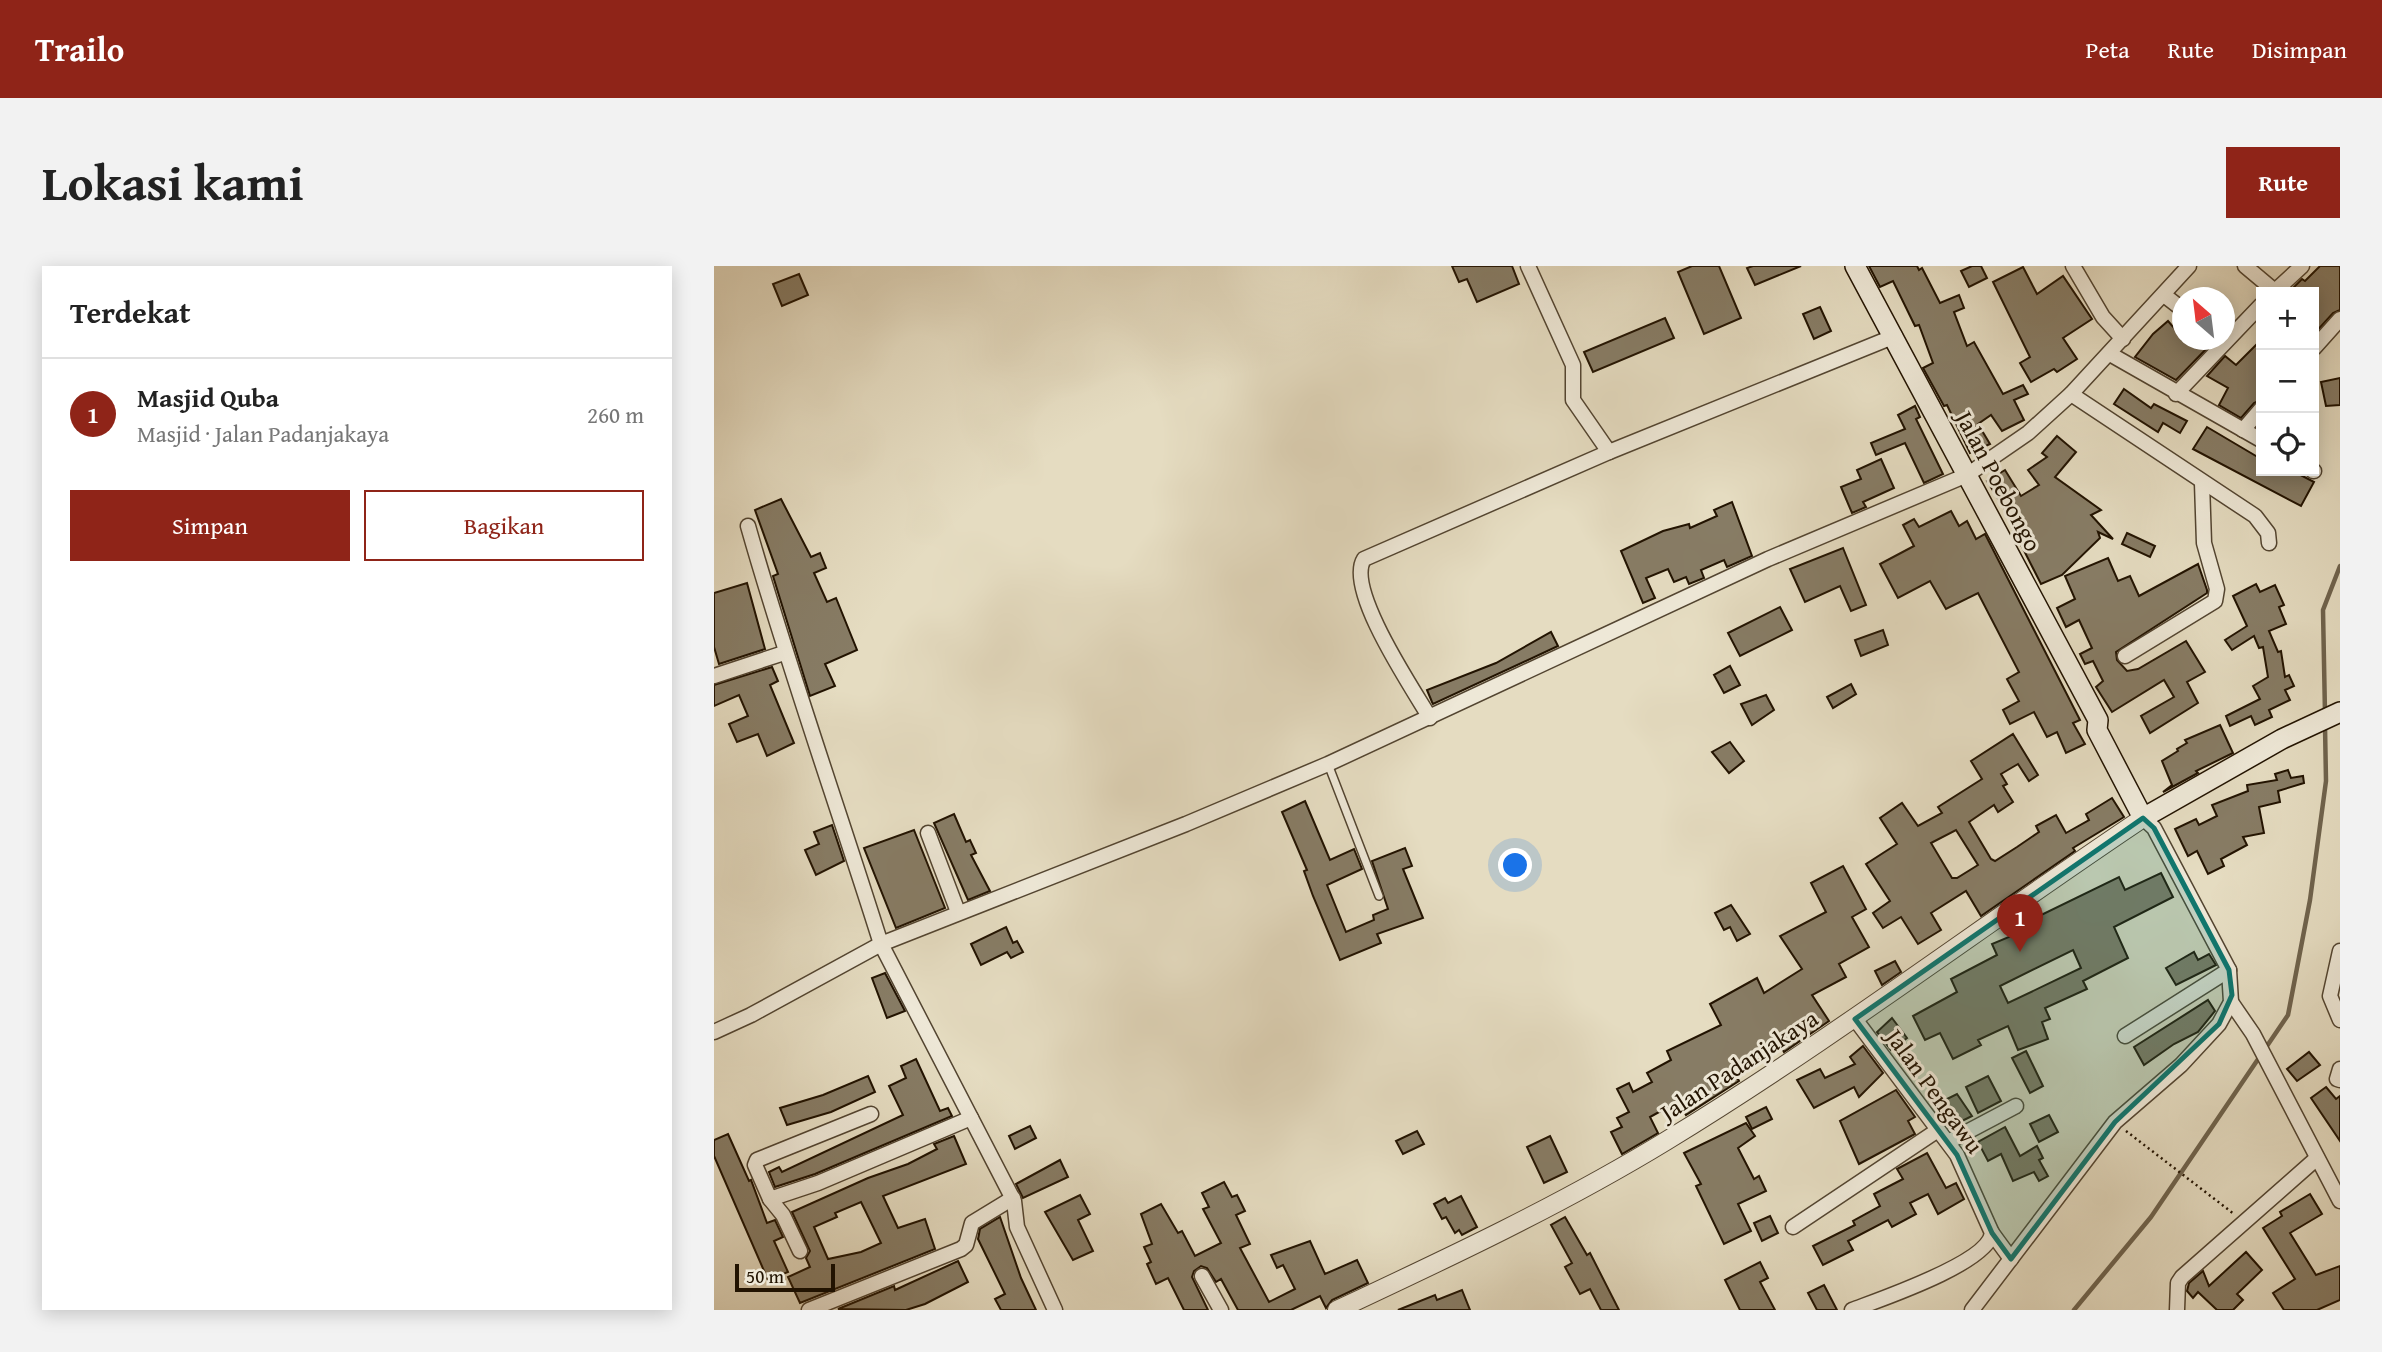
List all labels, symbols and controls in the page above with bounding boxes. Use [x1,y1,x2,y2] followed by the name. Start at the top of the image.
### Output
[35,25,124,73] text: Trailo
[2086,32,2129,67] text: Peta
[2167,32,2214,67] text: Rute
[2252,32,2347,67] text: Disimpan
[42,146,304,218] text: Lokasi kami
[2226,147,2340,218] button: Rute
[2172,287,2235,350] north arrow
[2256,287,2319,476] map controls
[2256,287,2319,350] button: +
[70,290,190,334] text: Terdekat
[2256,350,2319,413] button: −
[137,378,279,417] text: Masjid Quba
[87,398,99,431] text: 1
[587,398,644,431] text: 260 m
[1946,402,2051,557] street label: Jalan Poebongo
[2256,413,2319,476] button: locate
[137,417,389,450] text: Masjid · Jalan Padanjakaya
[70,490,350,561] button: Simpan
[364,490,644,561] button: Bagikan
[1498,848,1532,882] your location
[1997,894,2043,952] pin: 1
[1651,1000,1825,1131] street label: Jalan Padanjakaya
[1876,1019,1992,1160] street label: Jalan Pengawu
[735,1261,835,1293] scale bar
[746,1262,784,1290] text: 50 m

